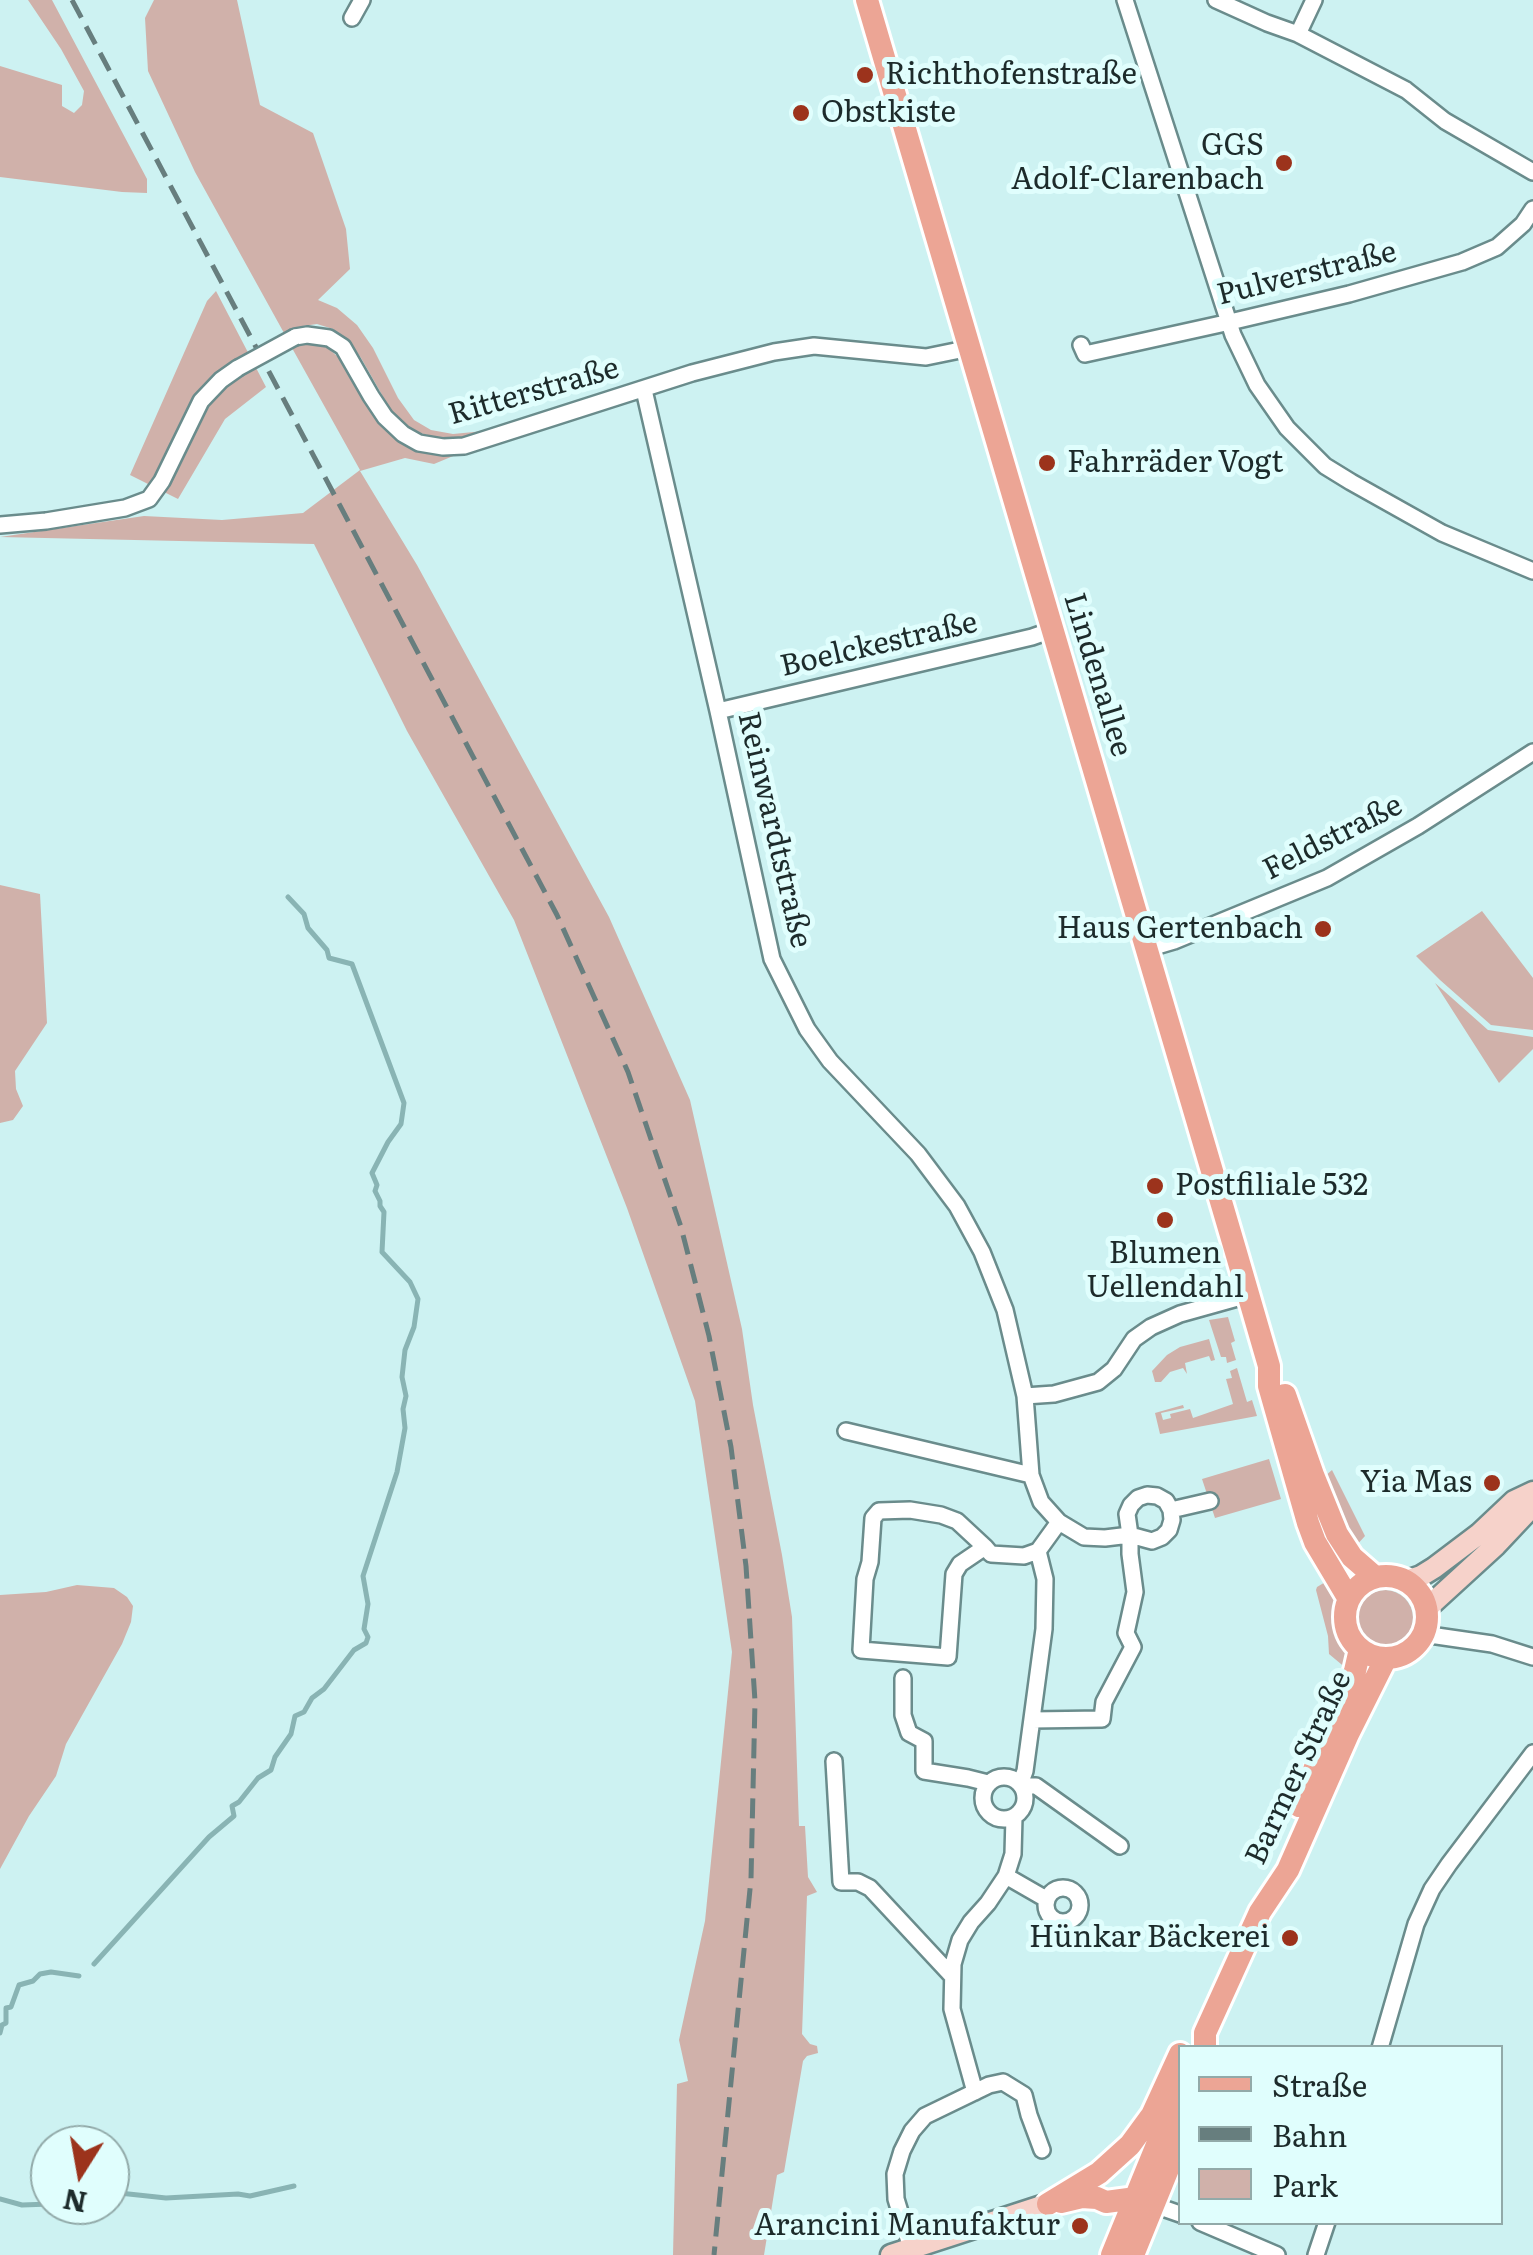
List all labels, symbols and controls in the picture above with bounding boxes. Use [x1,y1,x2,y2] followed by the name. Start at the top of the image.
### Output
[885,57,1137,93] place label: Richthofenstraße
[854,64,876,86] marker: Richthofenstraße
[821,95,956,131] place label: Obstkiste
[790,102,812,124] marker: Obstkiste
[1011,128,1264,198] place label: GGS Adolf-Clarenbach
[1273,152,1295,174] marker: GGS Adolf-Clarenbach
[1214,234,1400,314] street label: Pulverstraße
[445,351,623,433] street label: Ritterstraße
[1067,445,1283,481] place label: Fahrräder Vogt
[1036,452,1058,474] marker: Fahrräder Vogt
[1055,589,1139,761] street label: Lindenallee
[777,605,981,685] street label: Boelckestraße
[729,709,819,951] street label: Reinwardtstraße
[1257,788,1409,888] street label: Feldstraße
[1057,911,1303,947] place label: Haus Gertenbach
[1312,918,1334,940] marker: Haus Gertenbach
[1175,1168,1368,1204] place label: Postfiliale 532
[1144,1175,1166,1197] marker: Postfiliale 532
[1154,1209,1176,1231] marker: Blumen Uellendahl
[1086,1236,1244,1306] place label: Blumen Uellendahl
[1360,1465,1472,1501] place label: Yia Mas
[1481,1472,1503,1494] marker: Yia Mas
[1238,1665,1360,1871] street label: Barmer Straße
[1029,1920,1270,1956] place label: Hünkar Bäckerei
[1279,1927,1301,1949] marker: Hünkar Bäckerei
[1178,2045,1503,2225] legend
[1272,2062,1367,2106] text: Straße
[1272,2112,1347,2156] text: Bahn
[30,2125,130,2225] north arrow
[1272,2162,1338,2206] text: Park
[59,2180,90,2225] text: N
[754,2208,1060,2244] place label: Arancini Manufaktur
[1069,2215,1091,2237] marker: Arancini Manufaktur

